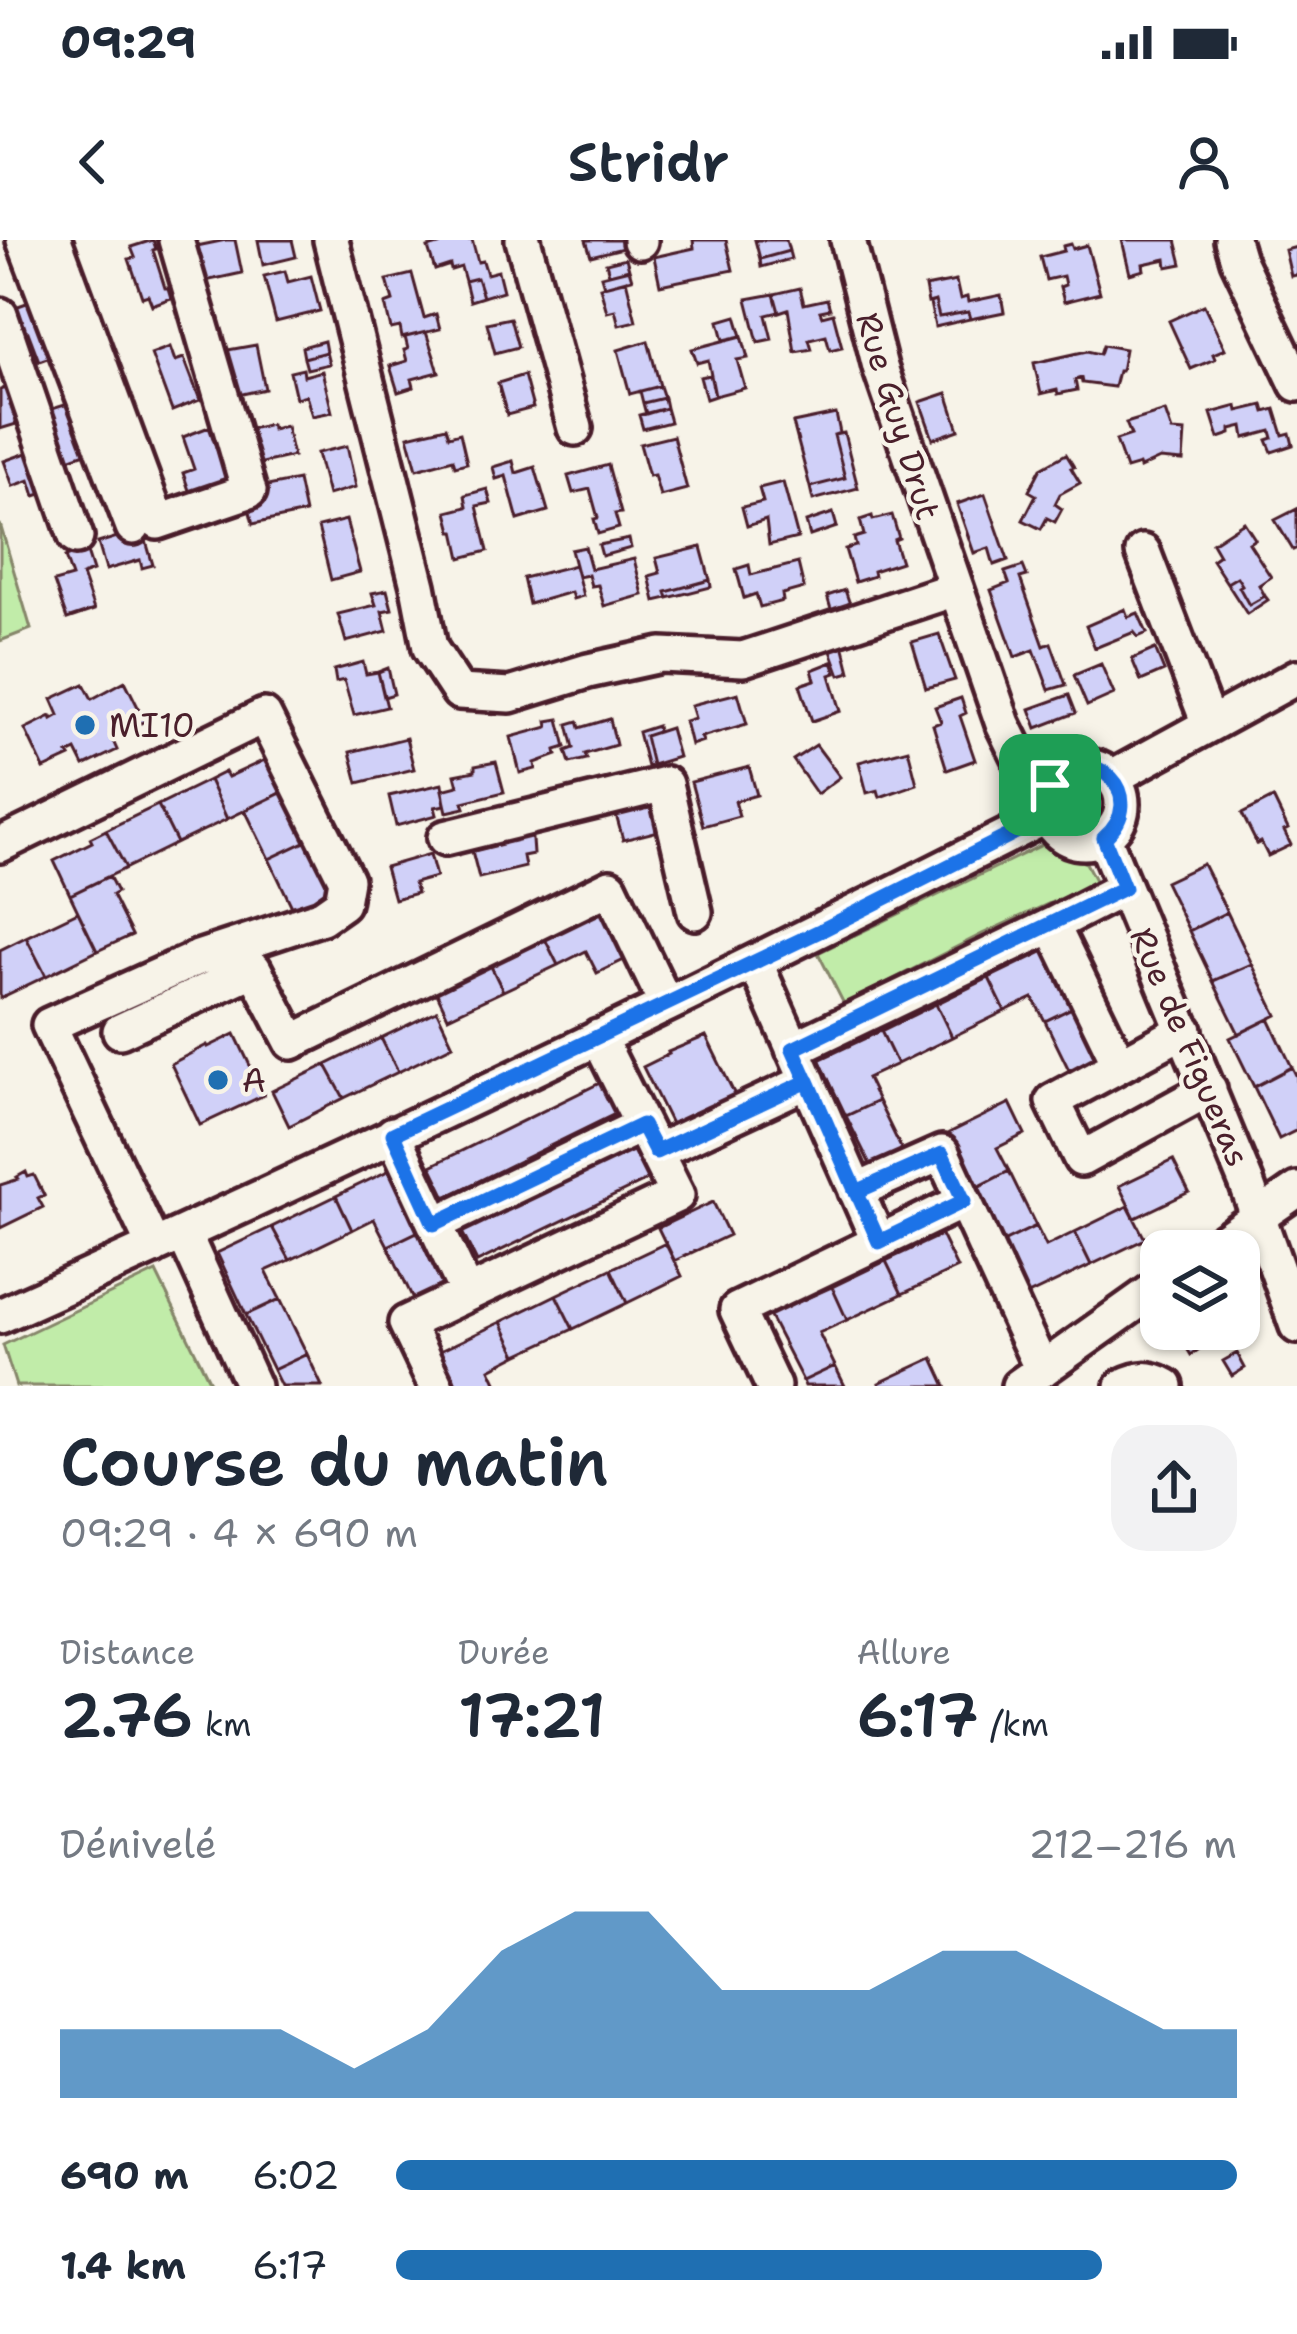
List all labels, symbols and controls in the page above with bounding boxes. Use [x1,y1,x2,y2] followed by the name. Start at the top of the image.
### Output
[60,12,197,72] text: 09:29
[568,126,729,198] text: Stridr
[60,129,126,195] icon: back
[1171,129,1237,195] icon: person
[845,307,951,525] street label: Rue Guy Drut
[109,703,195,748] place label: MI10
[72,712,98,738] marker: MI10
[999,734,1101,836] pin
[1017,752,1083,818] icon: arrive
[1119,921,1261,1173] street label: Rue de Figueras
[242,1058,266,1103] place label: A
[205,1067,231,1093] marker: A
[1140,1230,1260,1350] map controls
[1140,1230,1260,1350] button: layers
[60,1418,608,1506] text: Course du matin
[1111,1425,1237,1551] button: share
[60,1507,418,1559] text: 09:29 · 4 × 690 m
[60,1630,195,1675] text: Distance
[458,1630,550,1675] text: Durée
[857,1630,951,1675] text: Allure
[60,1675,193,1755] text: 2.76
[458,1675,605,1755] text: 17:21
[857,1675,979,1755] text: 6:17
[193,1702,251,1747] text: km
[979,1702,1049,1747] text: /km
[60,1818,217,1870] text: Dénivelé
[1028,1818,1237,1870] text: 212–216 m
[60,2149,189,2201] text: 690 m
[252,2149,340,2201] text: 6:02
[60,2239,186,2291] text: 1.4 km
[252,2239,327,2291] text: 6:17

